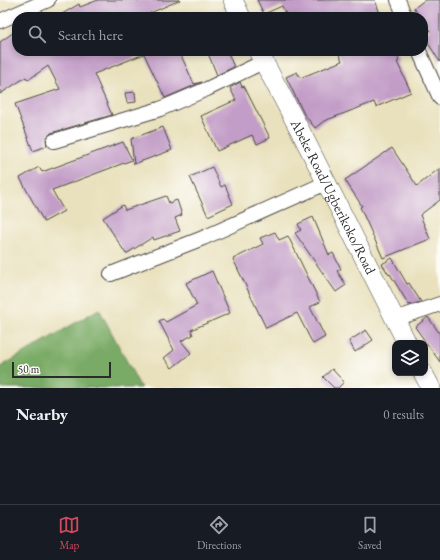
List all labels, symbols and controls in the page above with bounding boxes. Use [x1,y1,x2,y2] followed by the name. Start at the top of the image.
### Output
[12,12,428,56] search box
[26,23,48,45] icon: search
[58,25,123,44] text: Search here
[286,115,380,278] street label: Abeke Road/Ugberikoko/Road
[392,340,428,376] map controls
[392,340,428,376] button: layers
[12,360,111,379] scale bar
[18,362,39,376] text: 50 m
[16,403,68,425] text: Nearby
[383,406,424,423] text: 0 results
[58,514,80,552] tab: Map
[197,514,241,552] tab: Directions
[358,514,382,552] tab: Saved

